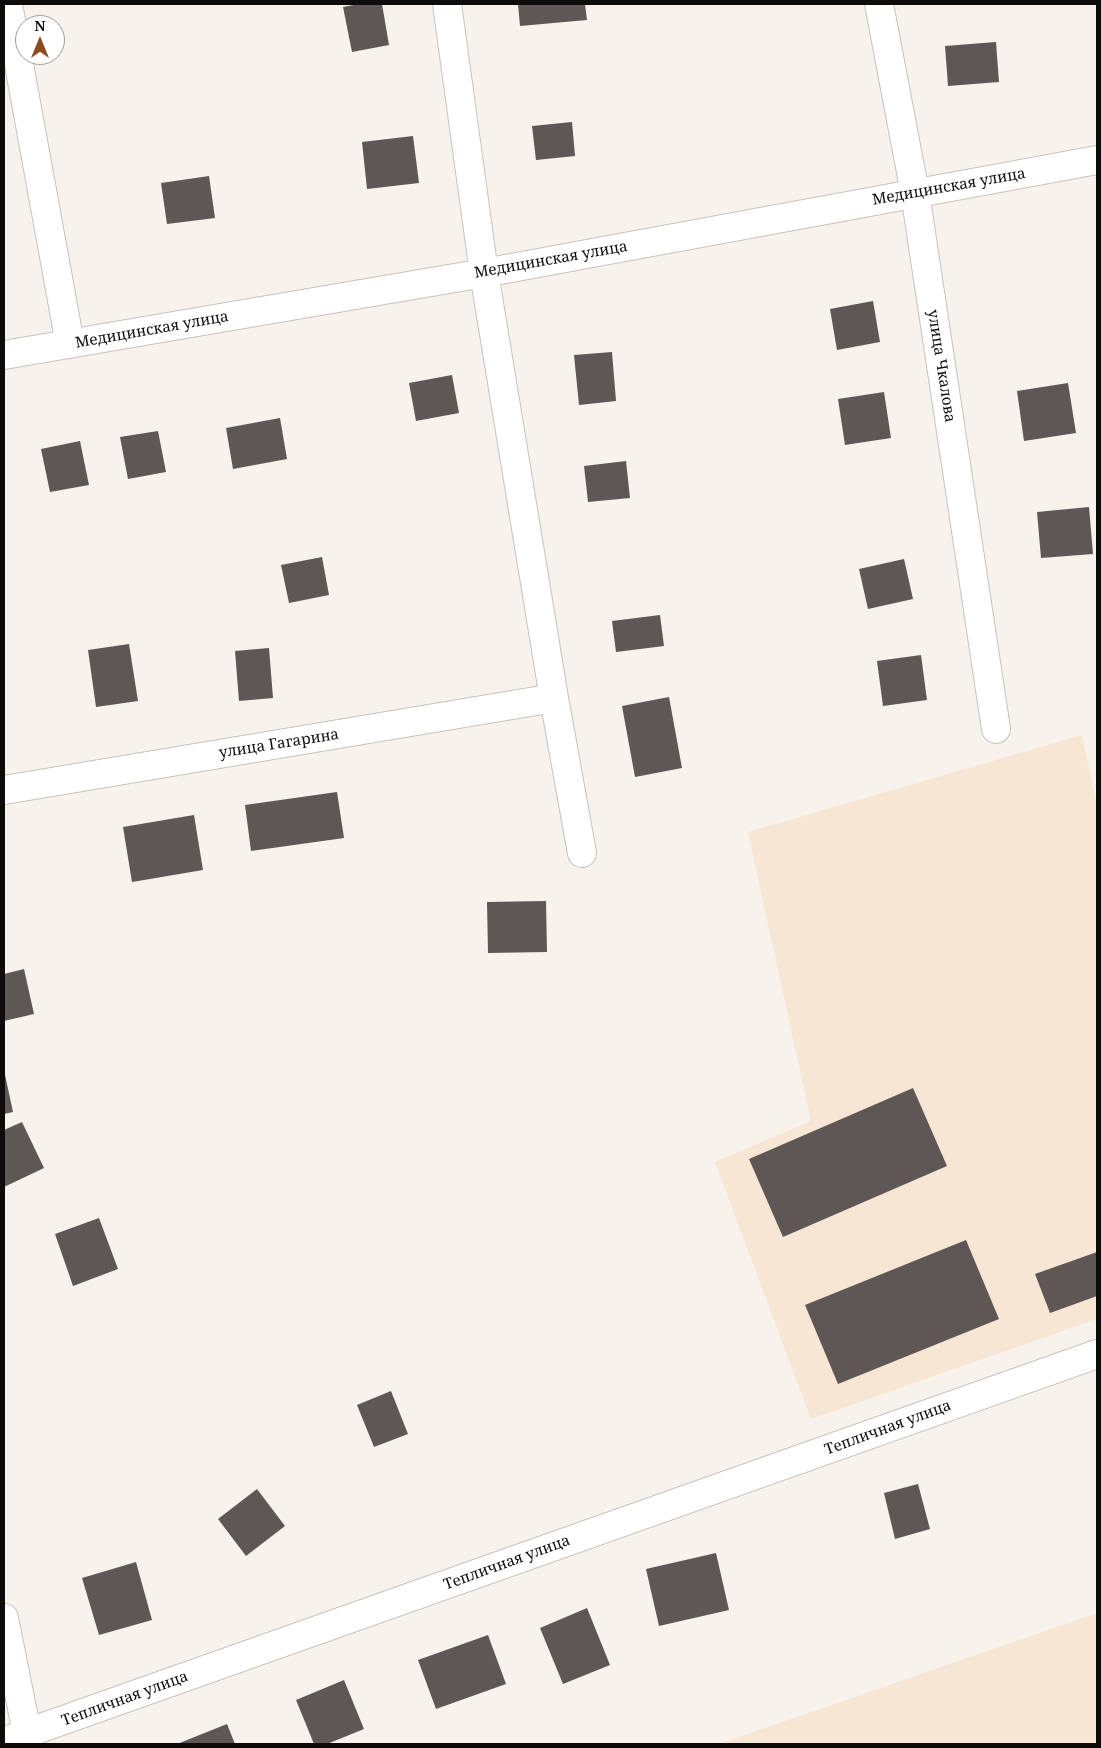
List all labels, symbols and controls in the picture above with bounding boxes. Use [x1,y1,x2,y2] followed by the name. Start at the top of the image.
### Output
[15,15,65,65] north arrow
[34,16,46,35] text: N
[871,165,1027,209] street label: Медицинская улица
[473,238,629,282] street label: Медицинская улица
[74,308,230,352] street label: Медицинская улица
[923,308,959,424] street label: улица Чкалова
[218,726,340,762] street label: улица Гагарина
[822,1397,954,1459] street label: Тепличная улица
[441,1532,573,1594] street label: Тепличная улица
[59,1668,191,1730] street label: Тепличная улица

